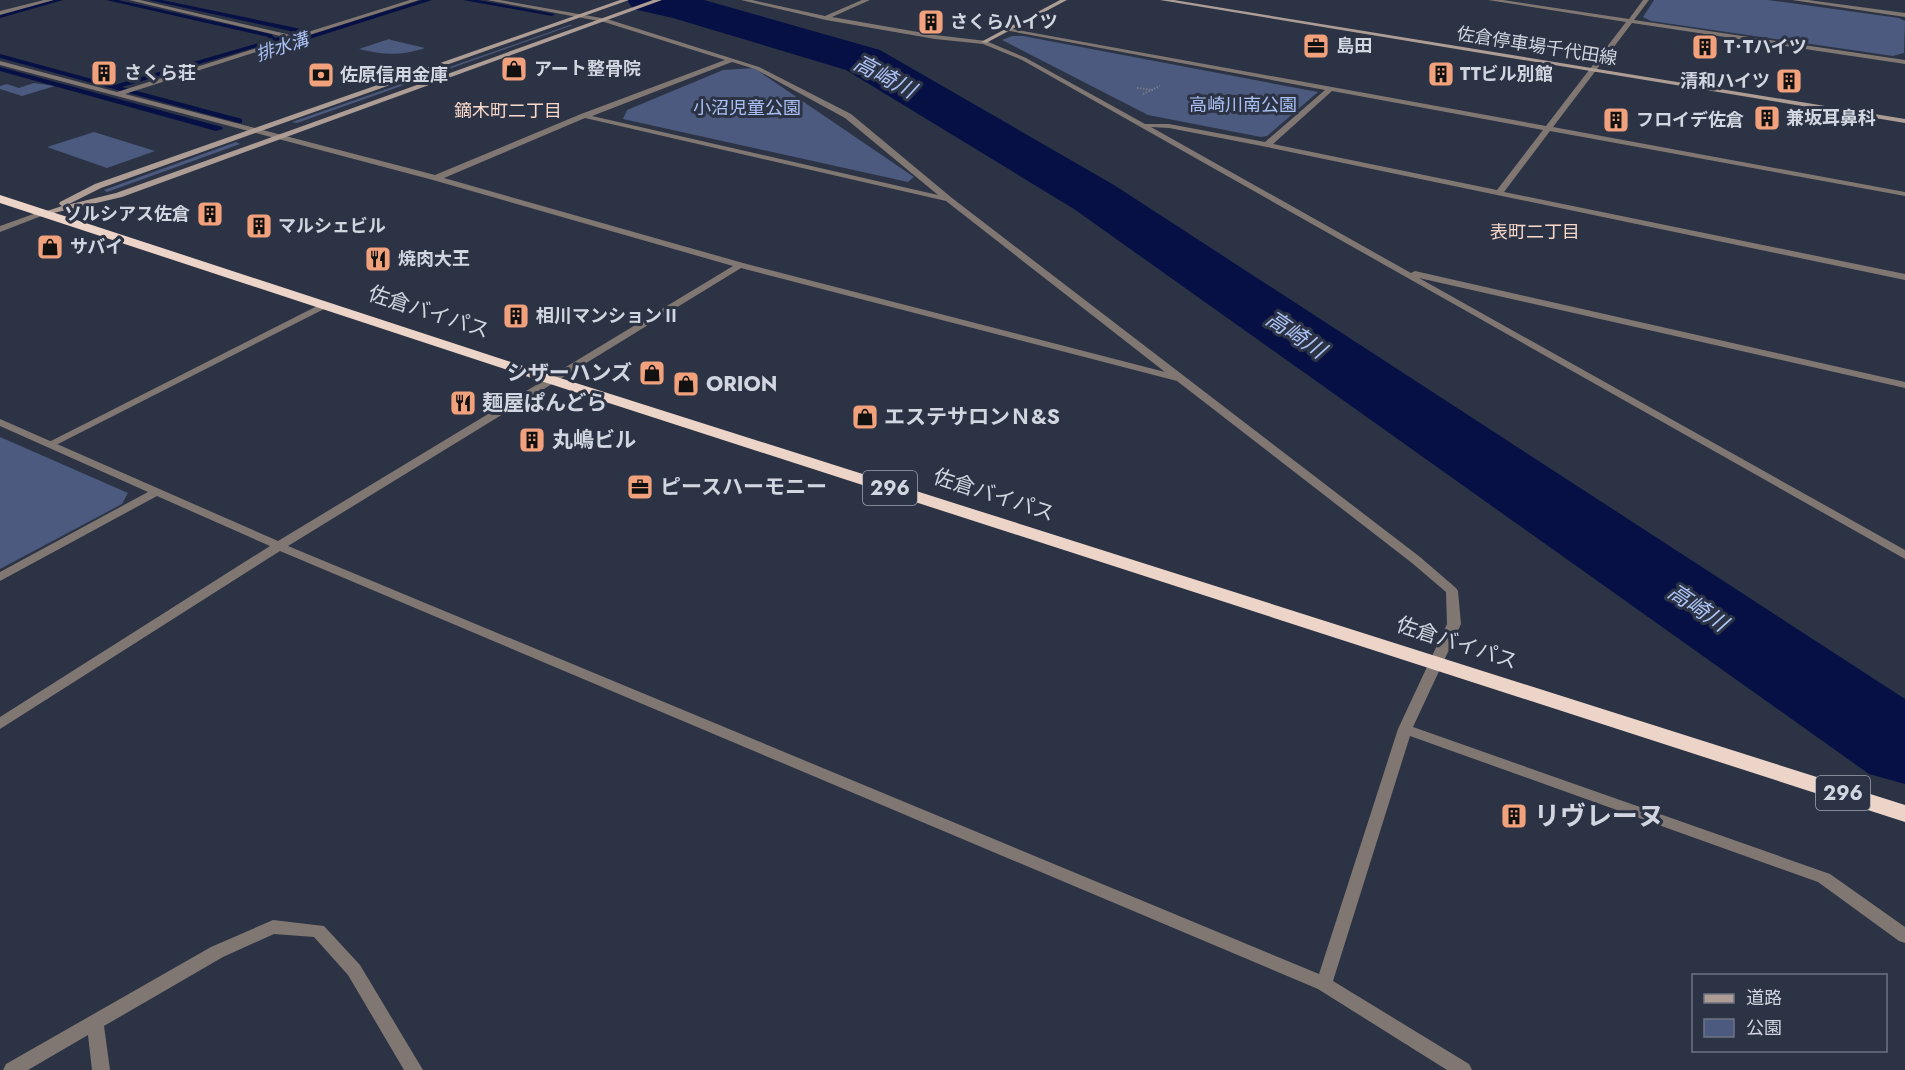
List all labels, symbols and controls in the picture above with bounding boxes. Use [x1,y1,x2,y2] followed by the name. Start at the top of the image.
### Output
[916,7,946,37] building icon: さくらハイツ
[950,9,1058,35] place label: さくらハイツ
[1455,20,1619,72] street label: 佐倉停車場千代田線
[252,25,315,68] water label: 排水溝
[1301,31,1331,61] office icon: 島田
[1690,32,1720,62] building icon: T･Tハイツ
[1336,33,1372,59] place label: 島田
[1724,34,1807,60] place label: T･Tハイツ
[848,46,923,107] water label: 高崎川
[499,54,529,84] shop icon: アート整骨院
[534,56,641,82] place label: アート整骨院
[89,58,119,88] building icon: さくら荘
[1426,59,1456,89] building icon: TTビル別館
[124,60,196,86] place label: さくら荘
[306,60,336,90] bank icon: 佐原信用金庫
[1460,61,1553,87] place label: TTビル別館
[340,62,448,88] place label: 佐原信用金庫
[1774,66,1804,96] building icon: 清和ハイツ
[1680,68,1770,94] place label: 清和ハイツ
[1189,92,1297,118] park label: 高崎川南公園
[693,95,801,121] park label: 小沼児童公園
[454,98,562,124] district label: 鏑木町二丁目
[1752,103,1782,133] building icon: 兼坂耳鼻科
[1601,105,1631,135] building icon: フロイデ佐倉
[1786,105,1876,131] place label: 兼坂耳鼻科
[1636,107,1744,133] place label: フロイデ佐倉
[195,199,225,229] building icon: ソルシアス佐倉
[64,201,190,227] place label: ソルシアス佐倉
[244,211,274,241] building icon: マルシェビル
[278,213,386,239] place label: マルシェビル
[1490,219,1580,245] district label: 表町二丁目
[35,232,65,262] shop icon: サバイ
[70,234,123,260] place label: サバイ
[363,244,393,274] restaurant icon: 焼肉大王
[398,246,470,272] place label: 焼肉大王
[365,278,493,346] street label: 佐倉バイパス
[501,301,531,331] building icon: 相川マンションⅡ
[1260,302,1334,367] water label: 高崎川
[536,303,680,329] place label: 相川マンションⅡ
[507,358,632,388] place label: シザーハンズ
[637,358,667,388] shop icon: シザーハンズ
[671,369,701,399] shop icon: ORION
[706,369,777,399] place label: ORION
[448,388,478,418] restaurant icon: 麺屋ぱんどら
[482,388,607,418] place label: 麺屋ぱんどら
[850,402,880,432] shop icon: エステサロンＮ&S
[884,402,1060,432] place label: エステサロンＮ&S
[517,425,547,455] building icon: 丸嶋ビル
[552,425,636,455] place label: 丸嶋ビル
[930,461,1058,529] street label: 佐倉バイパス
[863,471,917,505] road number: 296
[625,472,655,502] office icon: ピースハーモニー
[660,472,827,502] place label: ピースハーモニー
[1662,575,1736,640] water label: 高崎川
[1393,609,1521,677] street label: 佐倉バイパス
[1816,776,1870,810] road number: 296
[1534,797,1664,835] place label: リヴレーヌ
[1499,801,1529,831] building icon: リヴレーヌ
[1692,974,1887,1052] legend
[1746,985,1782,1011] text: 道路
[1746,1015,1782,1041] text: 公園

